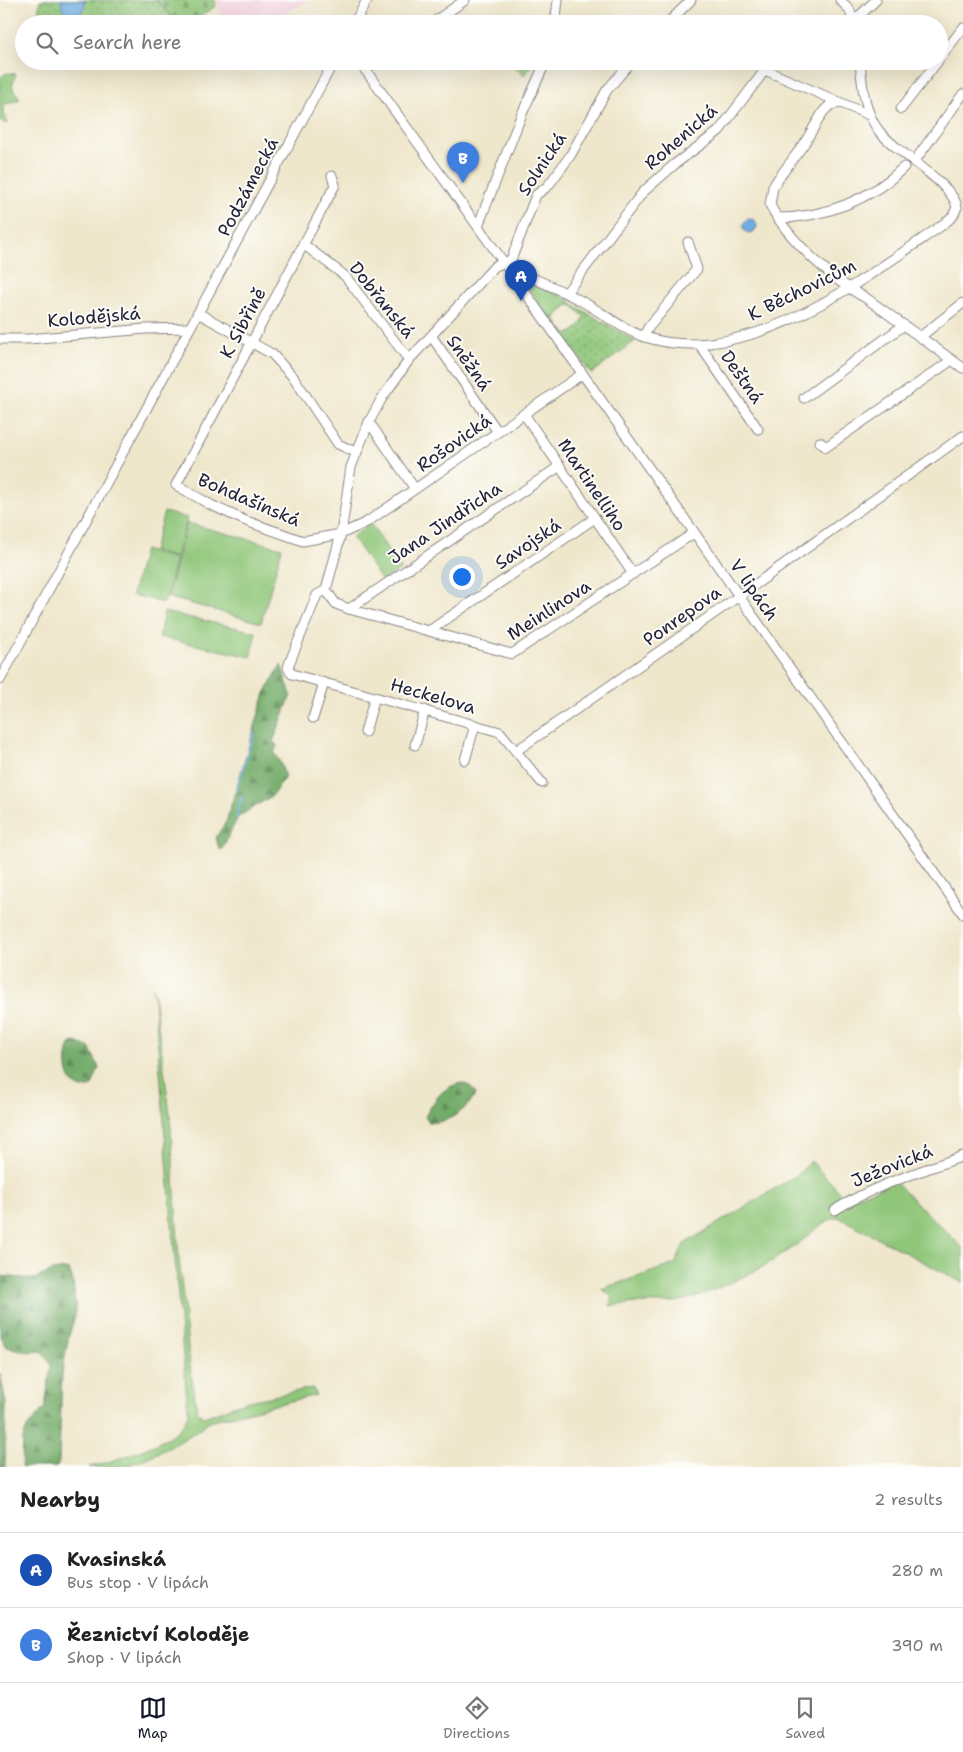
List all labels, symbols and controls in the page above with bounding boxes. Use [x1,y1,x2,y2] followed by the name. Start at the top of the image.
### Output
[15,15,948,70] search box
[33,29,61,57] icon: search
[73,30,182,55] text: Search here
[640,99,722,175] street label: Rohenická
[512,128,572,200] street label: Solnická
[212,133,284,241] street label: Podzámecká
[447,142,479,183] pin: B
[744,253,860,327] street label: K Běchovicům
[344,257,420,343] street label: Dobřanská
[505,260,537,301] pin: A
[214,283,272,363] street label: K Sibřině
[46,301,142,333] street label: Kolodějská
[441,330,497,396] street label: Sněžná
[715,346,769,408] street label: Deštná
[412,408,496,478] street label: Rošovická
[552,434,632,536] street label: Martinelliho
[194,468,304,532] street label: Bohdašínská
[384,476,506,570] street label: Jana Jindřicha
[490,513,566,575] street label: Savojská
[724,554,784,626] street label: V lipách
[449,564,475,590] your location
[503,574,595,646] street label: Meinlinova
[638,580,726,652] street label: Ponrepova
[387,672,479,720] street label: Heckelova
[848,1139,936,1193] street label: Ježovická
[20,1486,100,1514] text: Nearby
[874,1489,943,1510] text: 2 results
[67,1547,166,1572] text: Kvasinská
[30,1560,42,1581] text: A
[891,1560,943,1581] text: 280 m
[67,1572,209,1593] text: Bus stop · V lipách
[67,1622,249,1647] text: Řeznictví Koloděje
[31,1635,41,1656] text: B
[891,1635,943,1656] text: 390 m
[67,1647,182,1668] text: Shop · V lipách
[138,1694,168,1742] tab: Map
[443,1694,510,1742] tab: Directions
[786,1694,825,1742] tab: Saved

